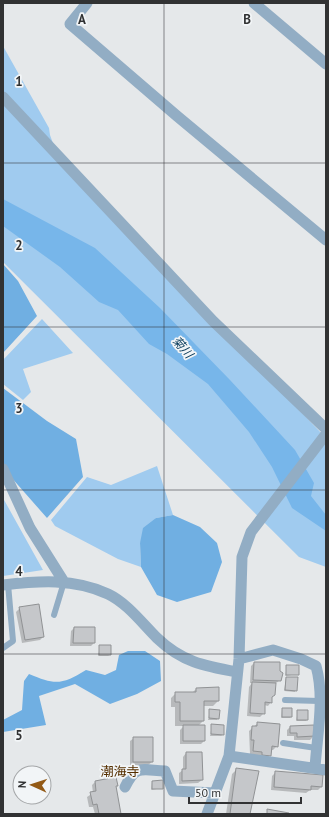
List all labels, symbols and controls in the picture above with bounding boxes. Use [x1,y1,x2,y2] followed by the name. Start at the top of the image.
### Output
[78,11,86,28] text: A
[243,11,251,28] text: B
[15,73,23,90] text: 1
[15,237,23,254] text: 2
[169,333,198,362] water label: 菊川
[15,400,23,417] text: 3
[15,563,23,580] text: 4
[15,727,23,744] text: 5
[100,763,140,780] district label: 潮海寺
[12,765,52,805] north arrow
[189,779,301,805] scale bar
[15,780,29,788] text: N
[195,785,221,800] text: 50 m

